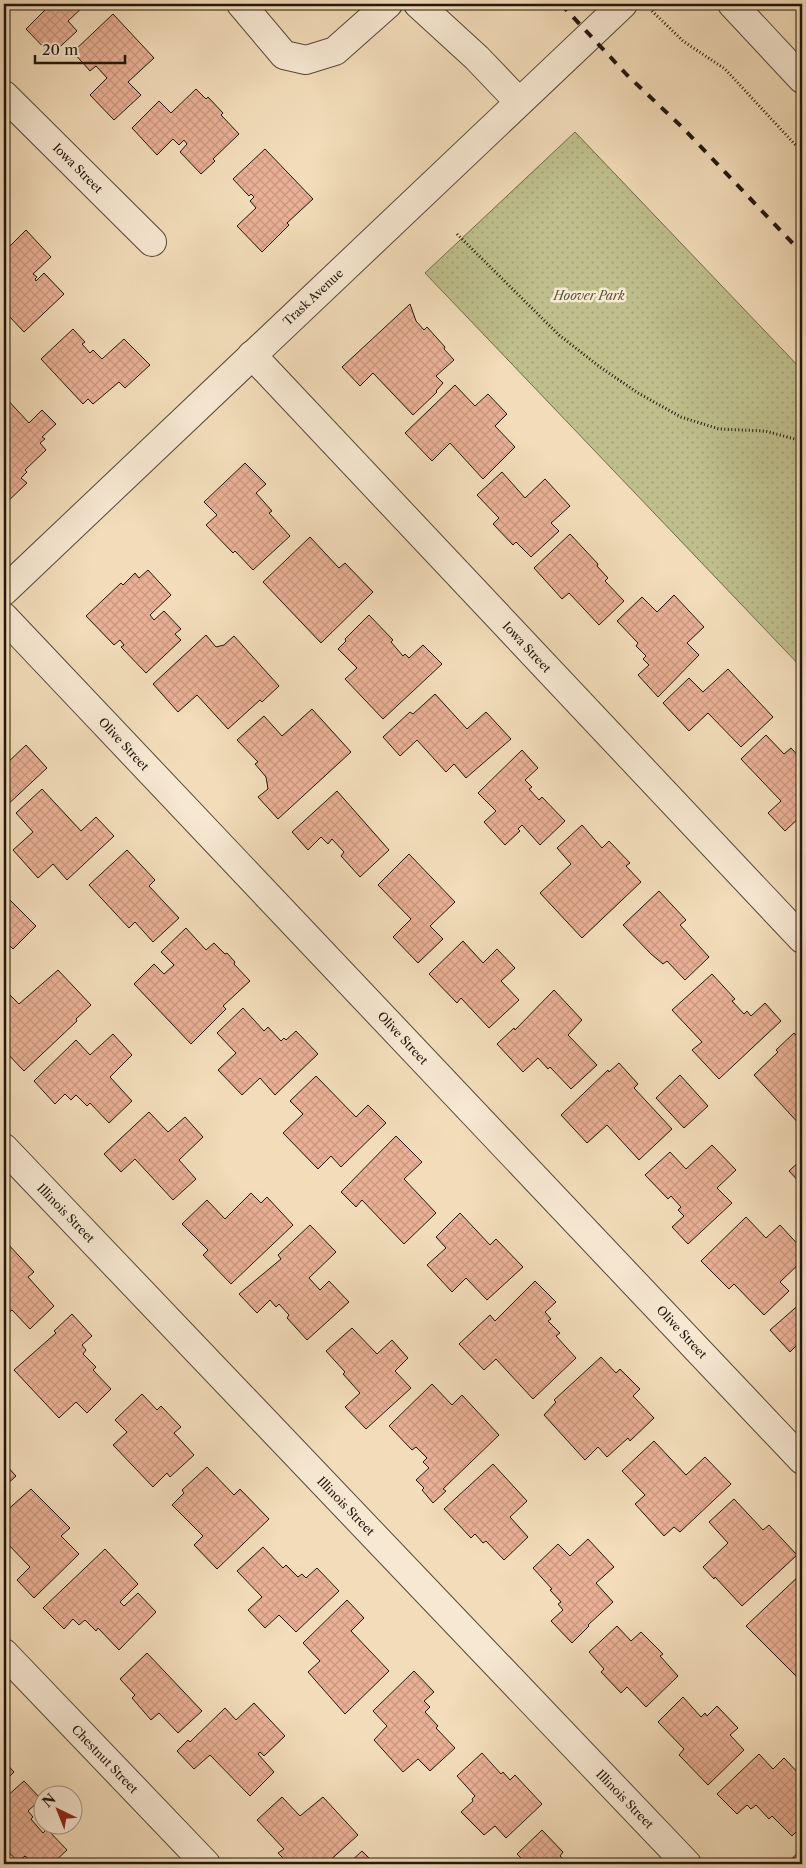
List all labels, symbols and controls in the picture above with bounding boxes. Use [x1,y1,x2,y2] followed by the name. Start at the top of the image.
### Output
[35,32,125,64] scale bar
[42,40,78,59] text: 20 m
[50,140,107,197] street label: Iowa Street
[280,265,346,329] street label: Trask Avenue
[553,288,625,303] park label: Hoover Park
[500,618,555,676] street label: Iowa Street
[96,714,153,774] street label: Olive Street
[375,1008,432,1068] street label: Olive Street
[34,1180,98,1246] street label: Illinois Street
[654,1302,711,1362] street label: Olive Street
[314,1473,378,1539] street label: Illinois Street
[69,1722,142,1797] street label: Chestnut Street
[593,1766,657,1832] street label: Illinois Street
[32,1786,82,1836] north arrow
[39,1790,60,1811] text: N

